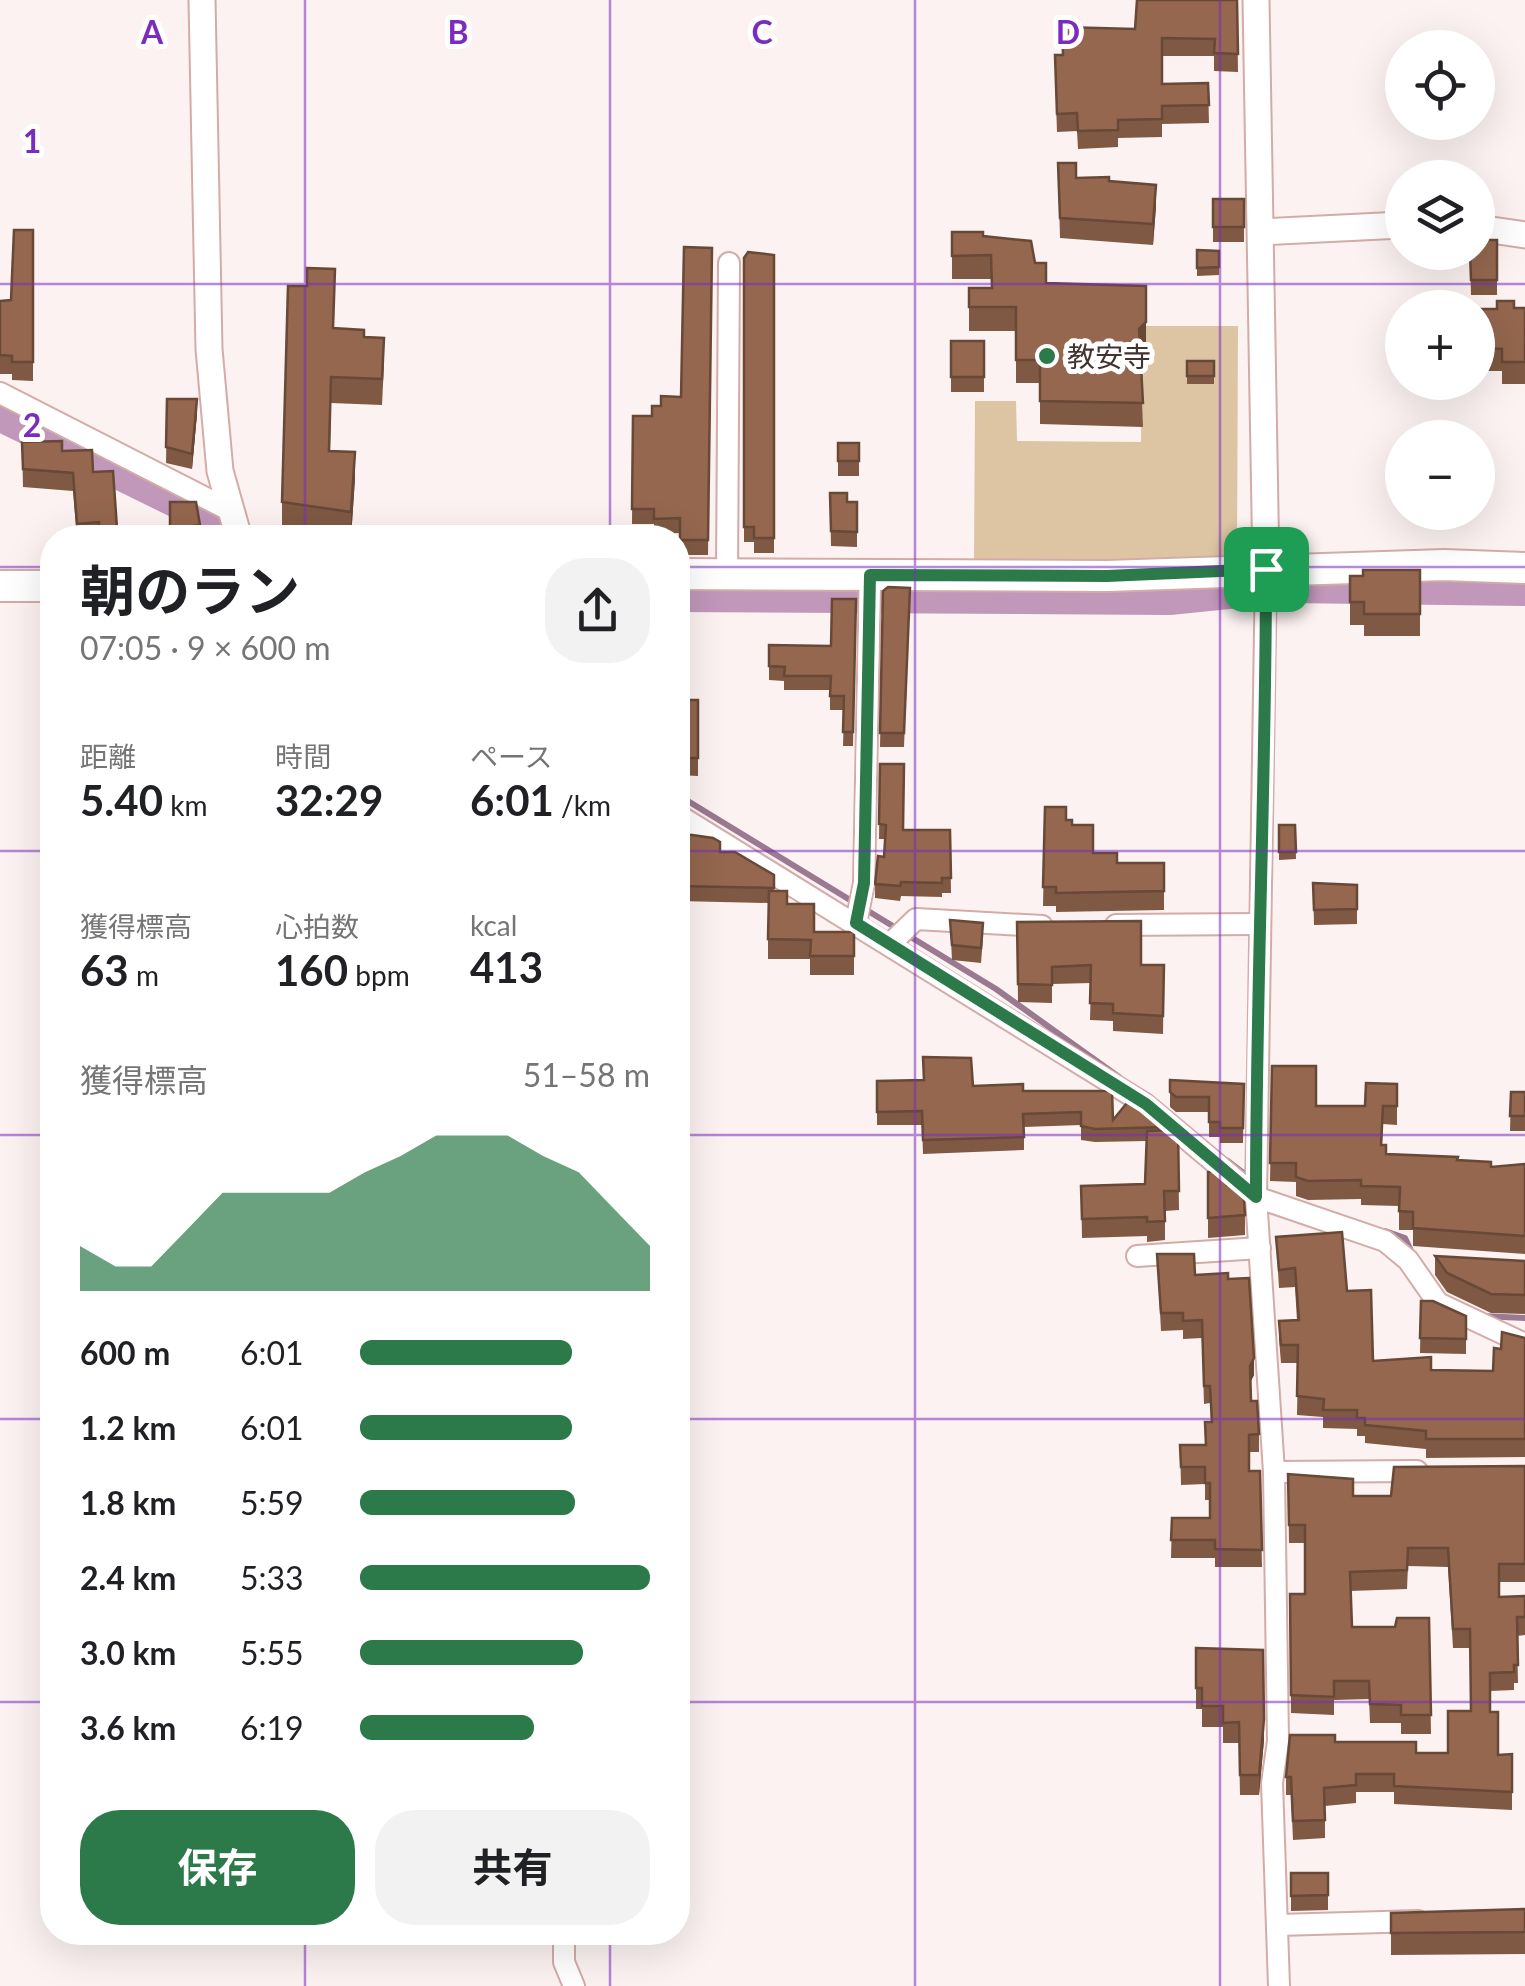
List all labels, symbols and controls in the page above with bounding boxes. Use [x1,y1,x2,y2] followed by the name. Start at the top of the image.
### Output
[140,12,164,51] text: A
[447,12,469,51] text: B
[751,12,773,51] text: C
[1056,12,1080,51] text: D
[1385,30,1495,530] map controls
[1385,30,1495,140] button: locate
[23,121,41,160] text: 1
[1385,160,1495,270] button: layers
[1385,290,1495,400] button: +
[1067,339,1151,373] place label: 教安寺
[1036,345,1058,367] marker: 教安寺
[23,405,41,444] text: 2
[1385,420,1495,530] button: −
[1224,527,1309,612] pin
[1239,542,1294,597] icon: arrive
[80,557,300,623] text: 朝のラン
[545,558,650,663] button: share
[80,628,331,667] text: 07:05 · 9 × 600 m
[80,739,136,773] text: 距離
[275,739,331,773] text: 時間
[470,739,553,773] text: ペース
[80,775,163,825] text: 5.40
[275,775,383,825] text: 32:29
[470,775,554,825] text: 6:01
[163,788,207,822] text: km
[554,788,611,822] text: /km
[470,908,517,942] text: kcal
[80,909,192,943] text: 獲得標高
[275,909,359,943] text: 心拍数
[470,942,543,992] text: 413
[80,945,129,995] text: 63
[275,945,348,995] text: 160
[129,958,159,992] text: m
[348,958,410,992] text: bpm
[523,1055,650,1094] text: 51–58 m
[80,1060,208,1099] text: 獲得標高
[80,1333,170,1372] text: 600 m
[240,1333,304,1372] text: 6:01
[80,1408,176,1447] text: 1.2 km
[240,1408,304,1447] text: 6:01
[80,1483,176,1522] text: 1.8 km
[240,1483,304,1522] text: 5:59
[80,1558,176,1597] text: 2.4 km
[240,1558,304,1597] text: 5:33
[80,1633,176,1672] text: 3.0 km
[240,1633,304,1672] text: 5:55
[80,1708,176,1747] text: 3.6 km
[240,1708,304,1747] text: 6:19
[80,1810,355,1925] button: 保存
[375,1810,650,1925] button: 共有

